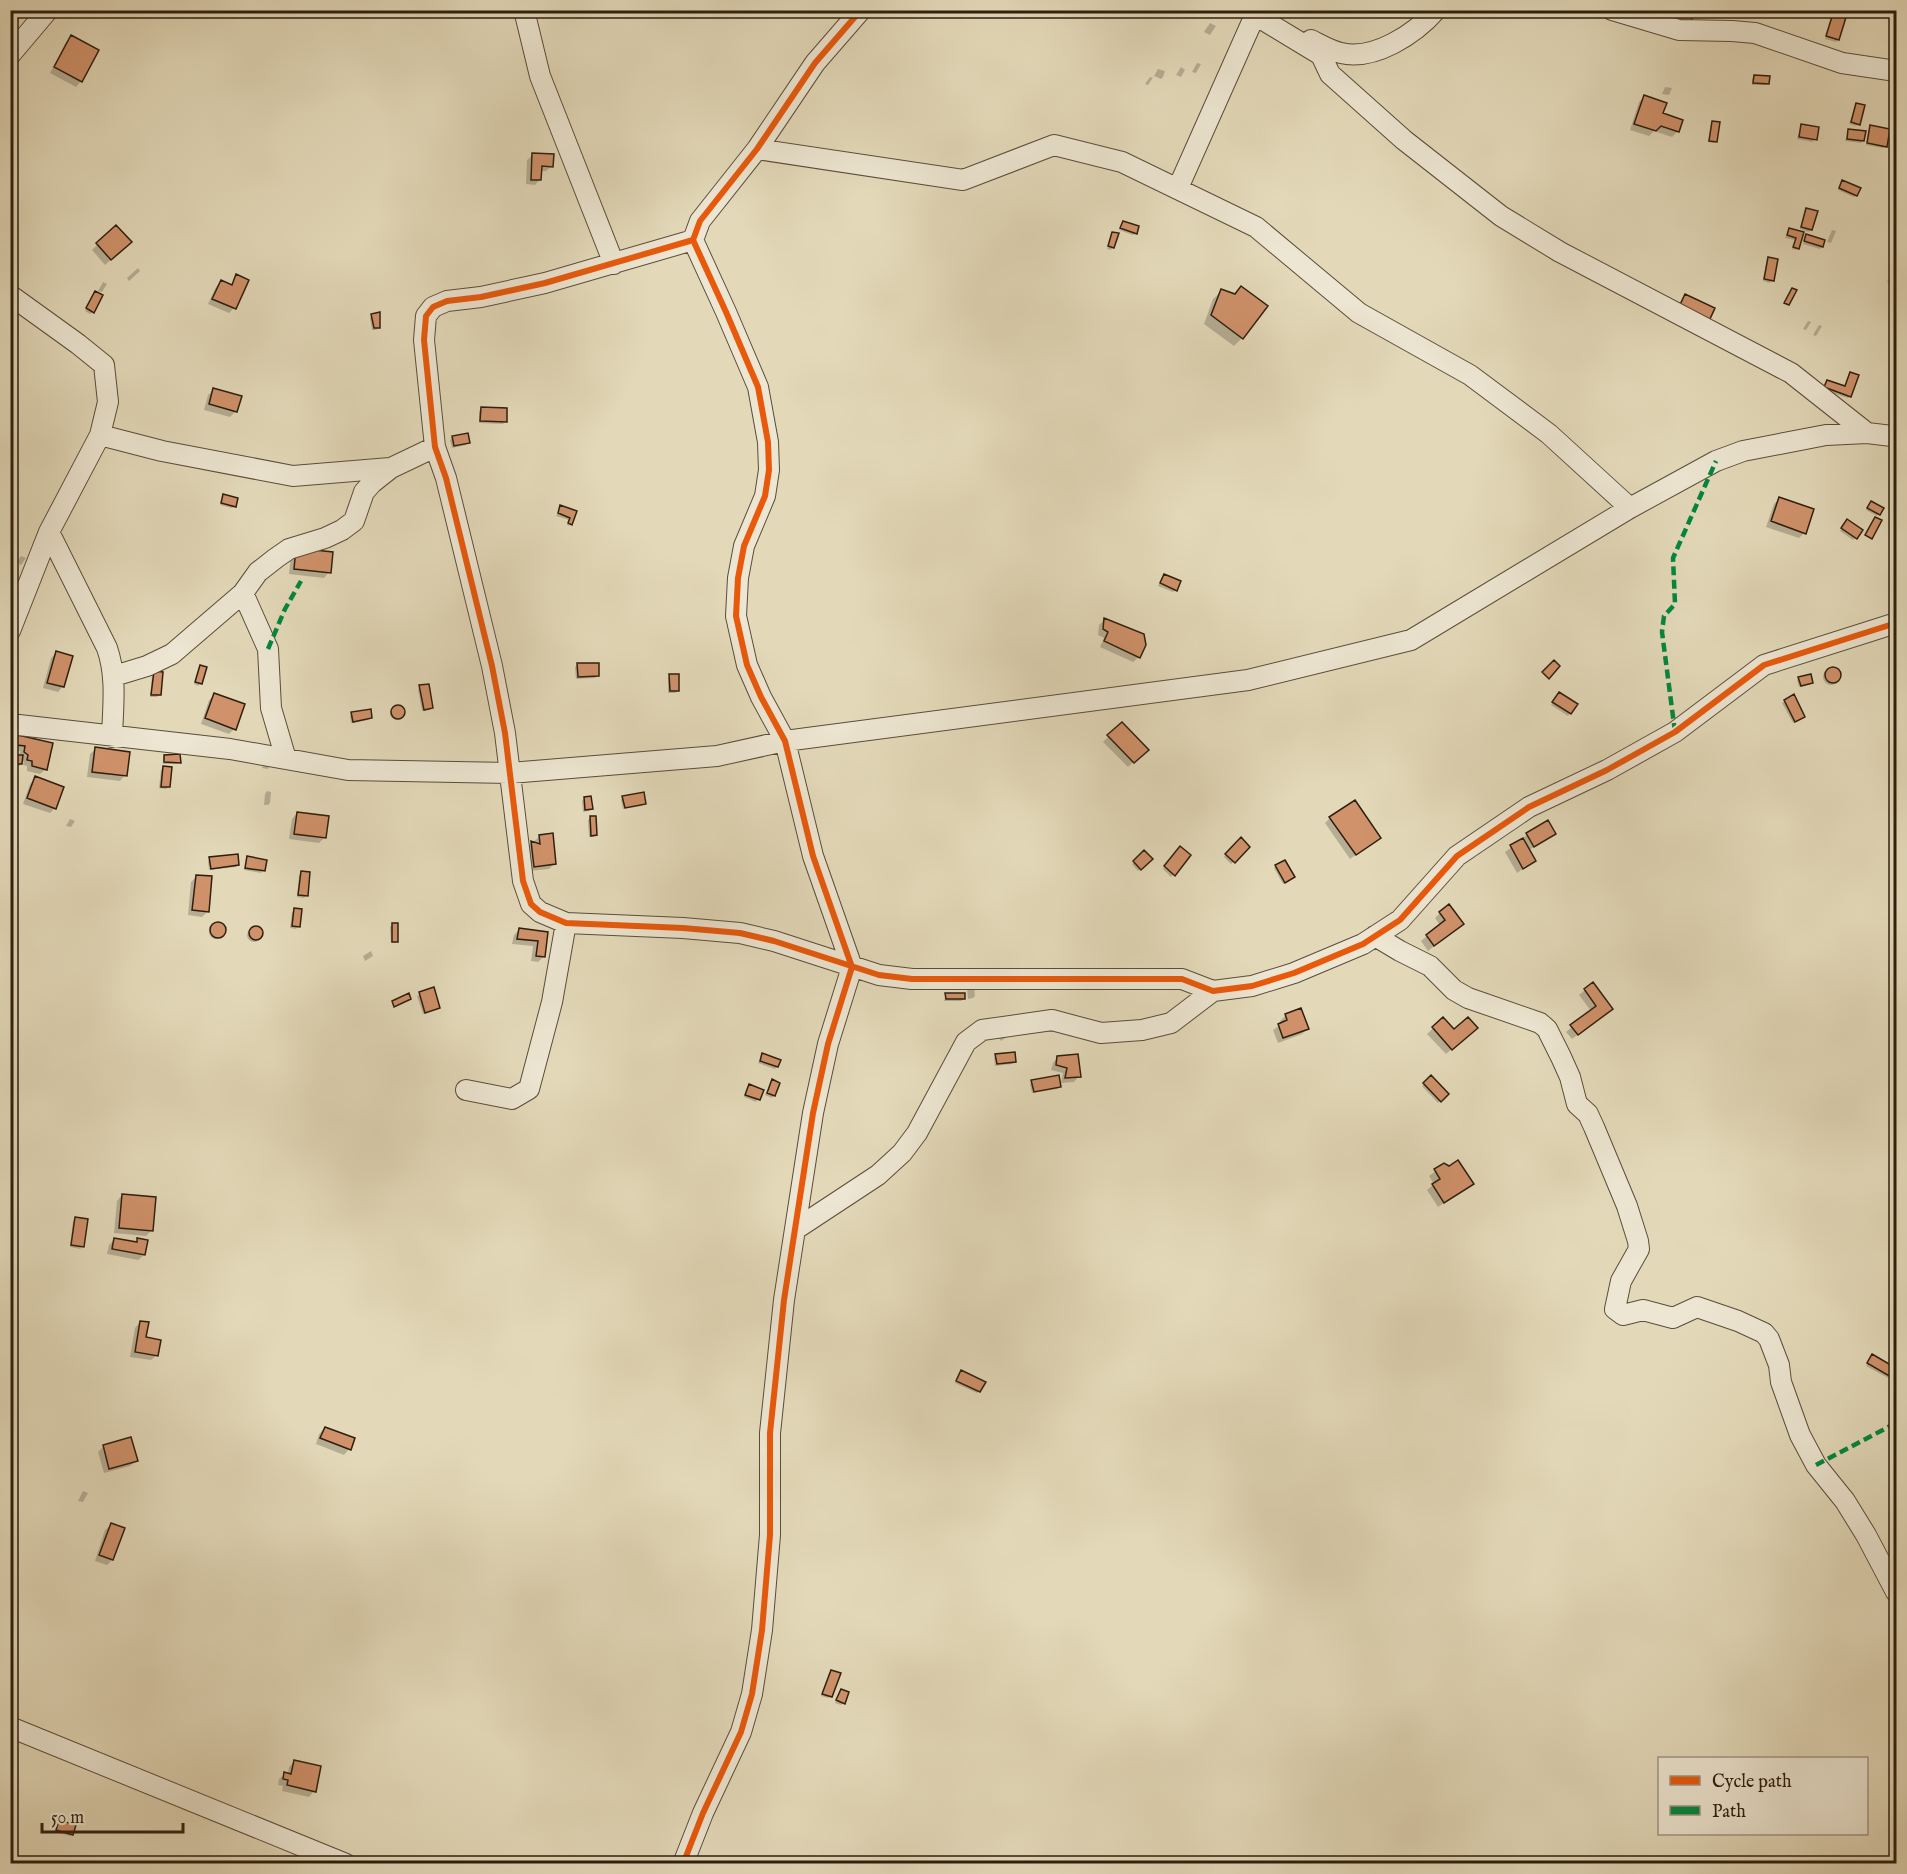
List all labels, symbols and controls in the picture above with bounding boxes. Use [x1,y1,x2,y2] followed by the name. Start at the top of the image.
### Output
[1658,1757,1868,1835] legend
[1712,1771,1792,1794] text: Cycle path
[42,1796,183,1834] scale bar
[1712,1801,1746,1824] text: Path
[51,1807,84,1830] text: 50 m

